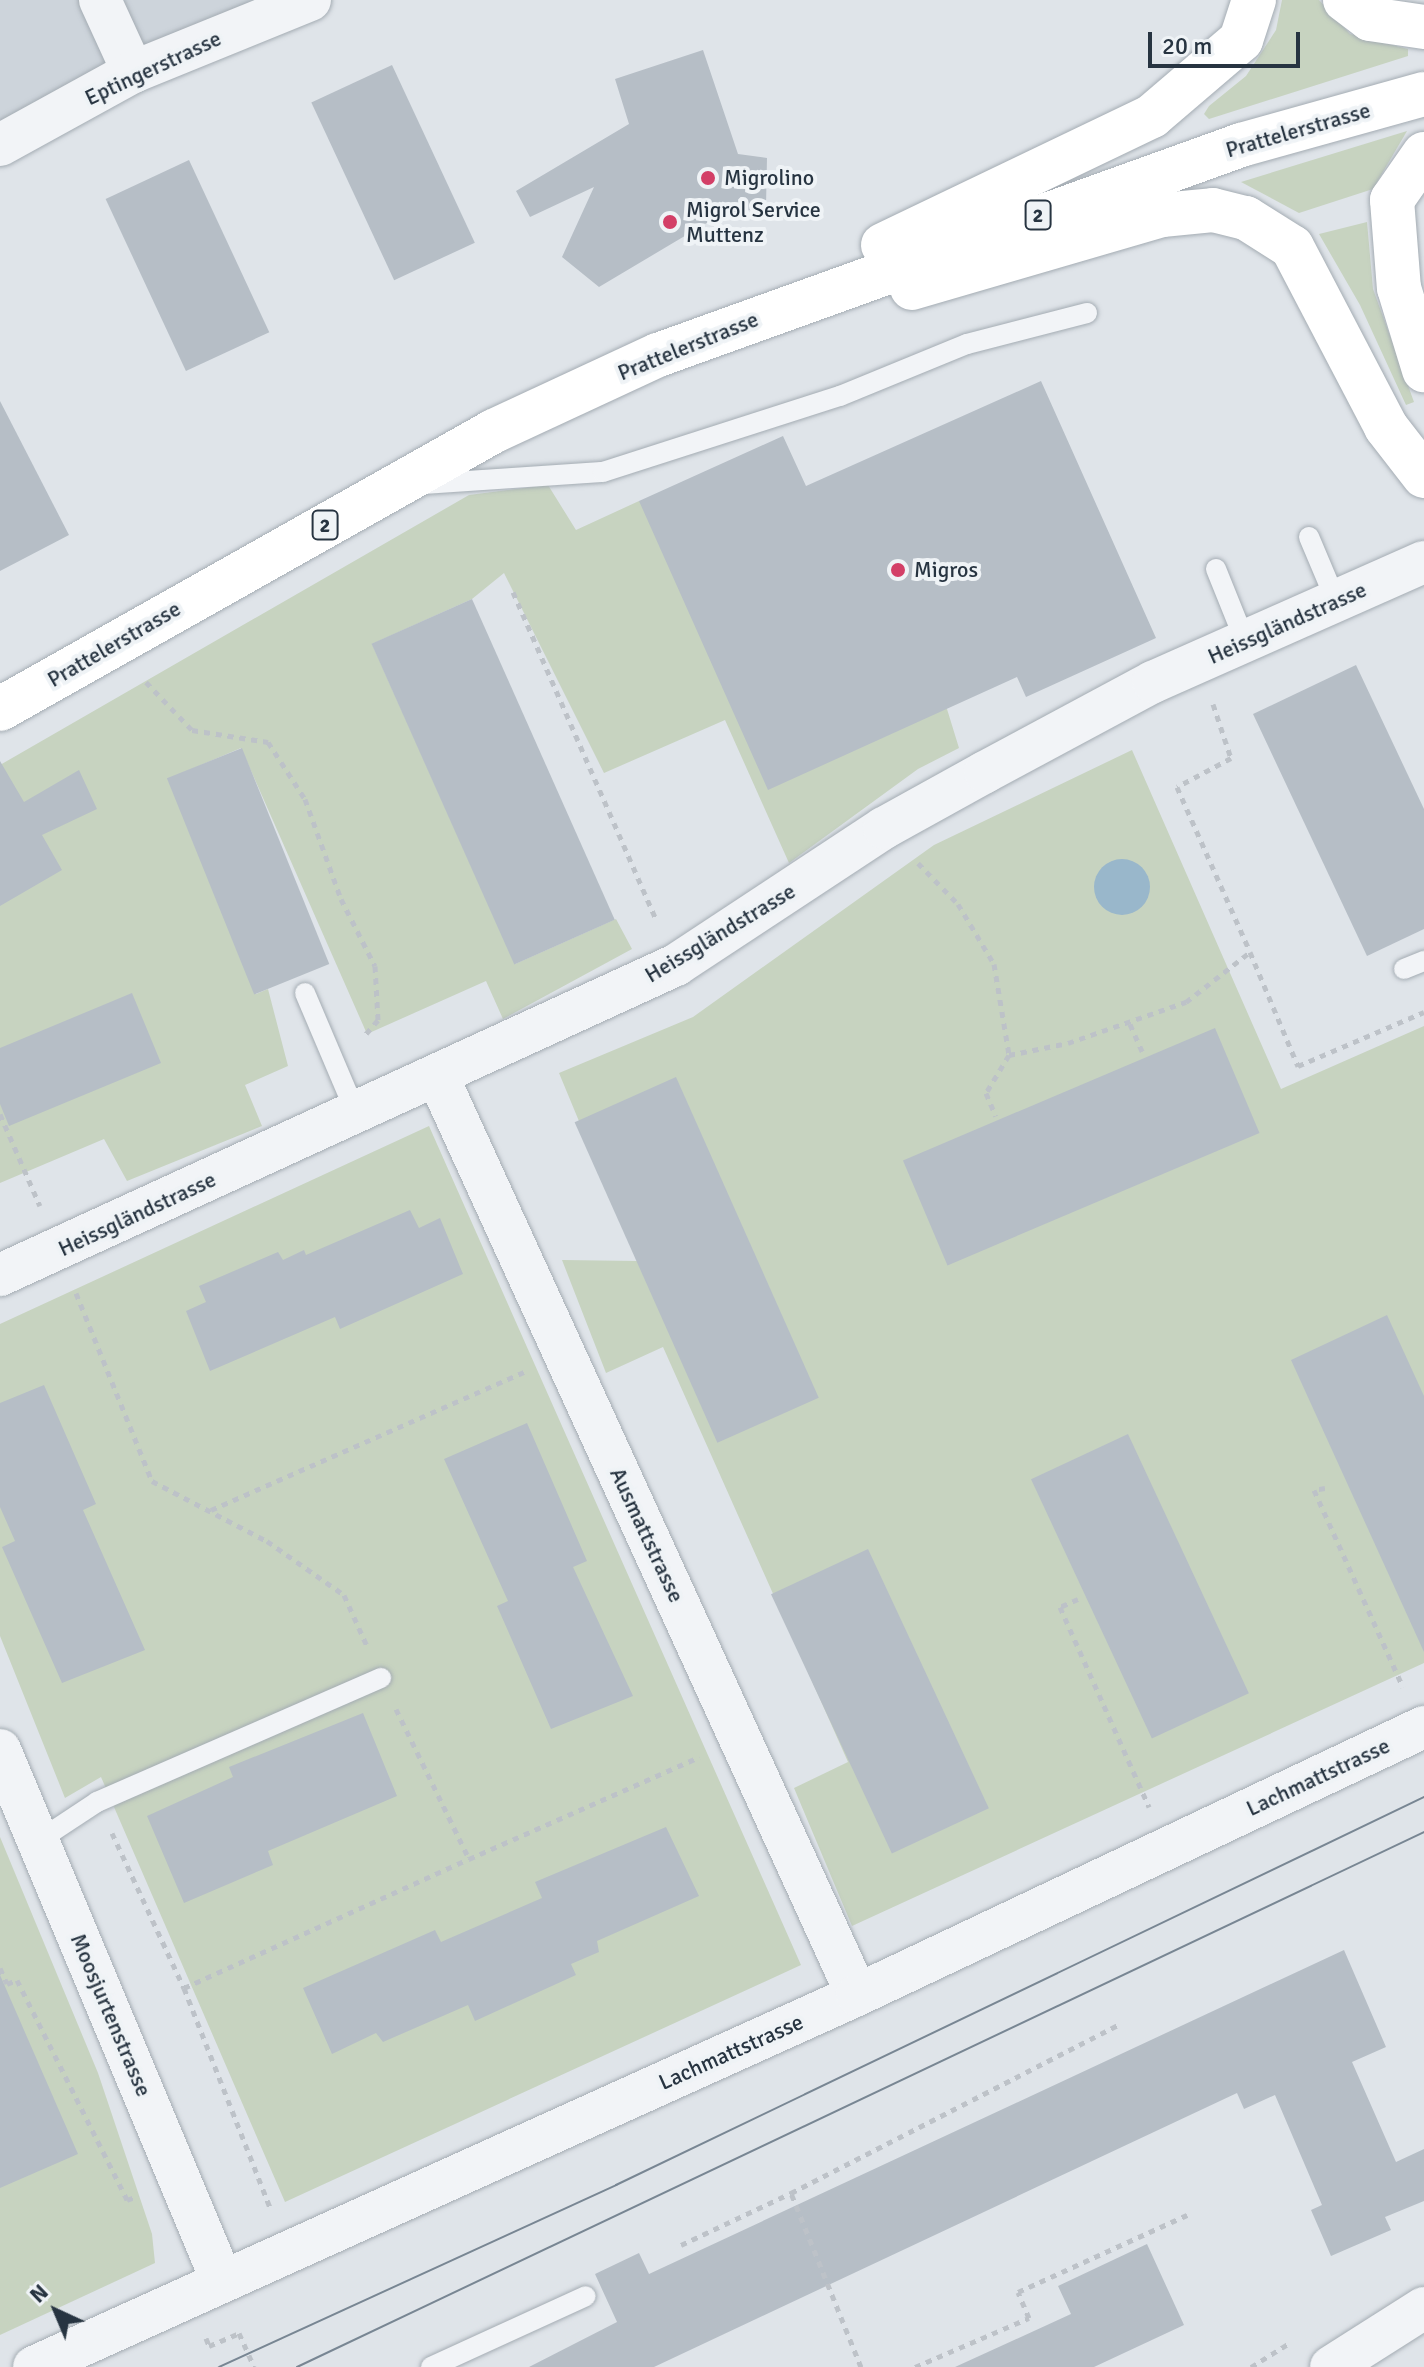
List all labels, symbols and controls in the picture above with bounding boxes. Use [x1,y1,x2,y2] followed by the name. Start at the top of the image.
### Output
[1152,16,1304,66] scale bar
[81,25,225,111] street label: Eptingerstrasse
[1162,31,1212,61] text: 20 m
[1223,97,1373,163] street label: Prattelerstrasse
[724,165,814,191] place label: Migrolino
[699,169,717,187] marker: Migrolino
[686,196,821,248] place label: Migrol Service Muttenz
[1024,199,1052,231] road number: 2
[661,213,679,231] marker: Migrol Service Muttenz
[614,306,762,386] street label: Prattelerstrasse
[311,509,339,541] road number: 2
[914,557,978,583] place label: Migros
[889,561,907,579] marker: Migros
[1204,576,1370,670] street label: Heissgländstrasse
[43,595,185,693] street label: Prattelerstrasse
[640,878,800,988] street label: Heissgländstrasse
[54,1166,220,1262] street label: Heissgländstrasse
[604,1464,690,1606] street label: Ausmattstrasse
[1242,1732,1394,1822] street label: Lachmattstrasse
[65,1930,157,2100] street label: Moosjurtenstrasse
[655,2008,807,2096] street label: Lachmattstrasse
[16,2271,96,2351] north arrow
[24,2278,54,2308] text: N

